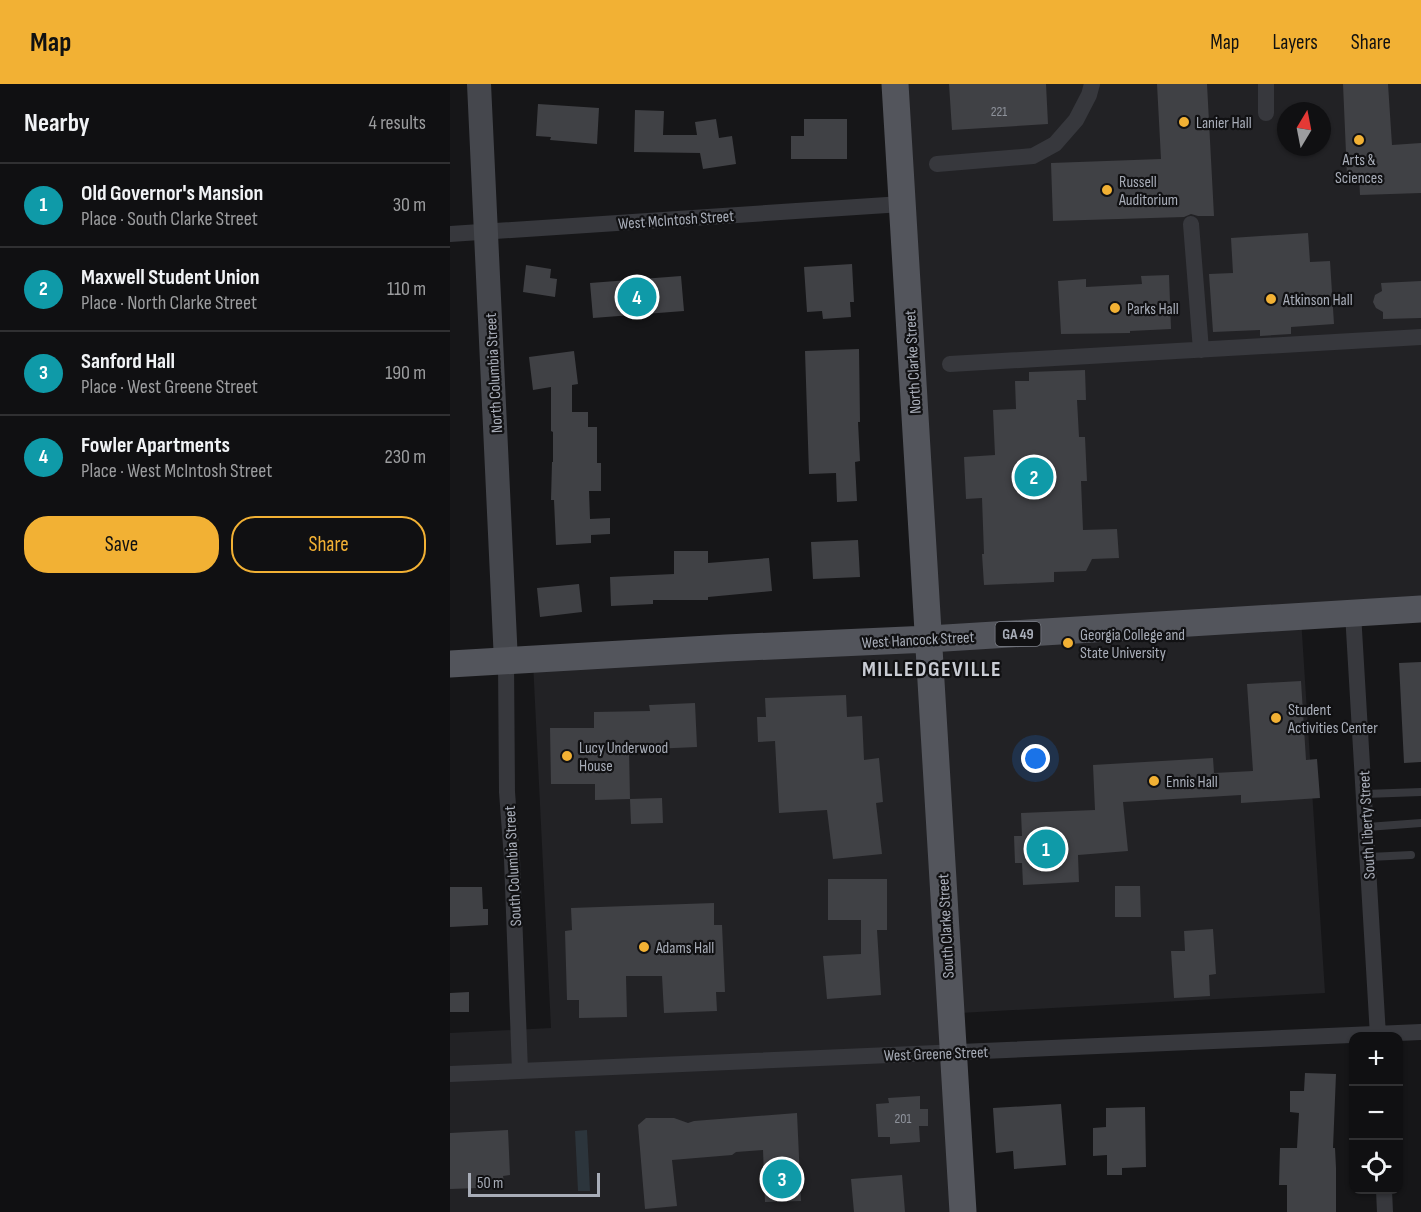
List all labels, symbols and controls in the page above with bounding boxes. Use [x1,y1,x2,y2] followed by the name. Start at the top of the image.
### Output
[30,26,71,59] text: Map
[1210,30,1239,55] text: Map
[1272,30,1318,55] text: Layers
[1351,30,1391,55] text: Share
[1277,102,1331,156] north arrow
[991,103,1007,120] house number: 221
[24,108,90,139] text: Nearby
[369,111,426,135] text: 4 results
[1196,114,1252,133] place label: Lanier Hall
[1177,115,1191,129] marker: Lanier Hall
[1352,133,1366,147] marker: Arts & Sciences
[1335,151,1383,188] place label: Arts & Sciences
[1118,173,1178,210] place label: Russell Auditorium
[81,180,263,207] text: Old Governor's Mansion
[1100,183,1114,197] marker: Russell Auditorium
[40,193,47,217] text: 1
[393,193,426,217] text: 30 m
[81,207,258,231] text: Place · South Clarke Street
[618,207,735,234] street label: West McIntosh Street
[81,264,260,291] text: Maxwell Student Union
[618,274,657,320] pin: 4
[39,277,48,301] text: 2
[387,277,426,301] text: 110 m
[81,291,257,315] text: Place · North Clarke Street
[1282,291,1353,310] place label: Atkinson Hall
[1264,292,1278,306] marker: Atkinson Hall
[1127,300,1179,319] place label: Parks Hall
[1108,301,1122,315] marker: Parks Hall
[901,309,926,414] street label: North Clarke Street
[482,312,507,433] street label: North Columbia Street
[81,348,175,375] text: Sanford Hall
[39,361,48,385] text: 3
[385,361,426,385] text: 190 m
[81,375,258,399] text: Place · West Greene Street
[81,432,230,459] text: Fowler Apartments
[39,445,48,469] text: 4
[384,445,426,469] text: 230 m
[1014,454,1054,500] pin: 2
[81,459,272,483] text: Place · West McIntosh Street
[24,516,219,573] button: Save
[231,516,426,573] button: Share
[996,622,1040,646] road number: GA 49
[1080,626,1185,663] place label: Georgia College and State University
[861,628,975,653] street label: West Hancock Street
[1061,636,1075,650] marker: Georgia College and State University
[862,656,1002,683] district label: MILLEDGEVILLE
[1287,701,1378,738] place label: Student Activities Center
[1269,711,1283,725] marker: Student Activities Center
[579,739,668,776] place label: Lucy Underwood House
[1021,744,1050,773] your location
[560,749,574,763] marker: Lucy Underwood House
[1355,770,1380,880] street label: South Liberty Street
[1166,773,1218,792] place label: Ennis Hall
[1147,774,1161,788] marker: Ennis Hall
[501,805,526,927] street label: South Columbia Street
[1026,826,1066,872] pin: 1
[934,873,959,979] street label: South Clarke Street
[655,939,714,958] place label: Adams Hall
[637,940,651,954] marker: Adams Hall
[1349,1032,1403,1194] map controls
[1349,1032,1403,1086] button: +
[883,1043,989,1066] street label: West Greene Street
[1349,1086,1403,1140] button: −
[895,1110,912,1127] house number: 201
[1349,1140,1403,1194] button: locate
[762,1156,802,1202] pin: 3
[468,1170,600,1198] scale bar
[477,1174,503,1193] text: 50 m

